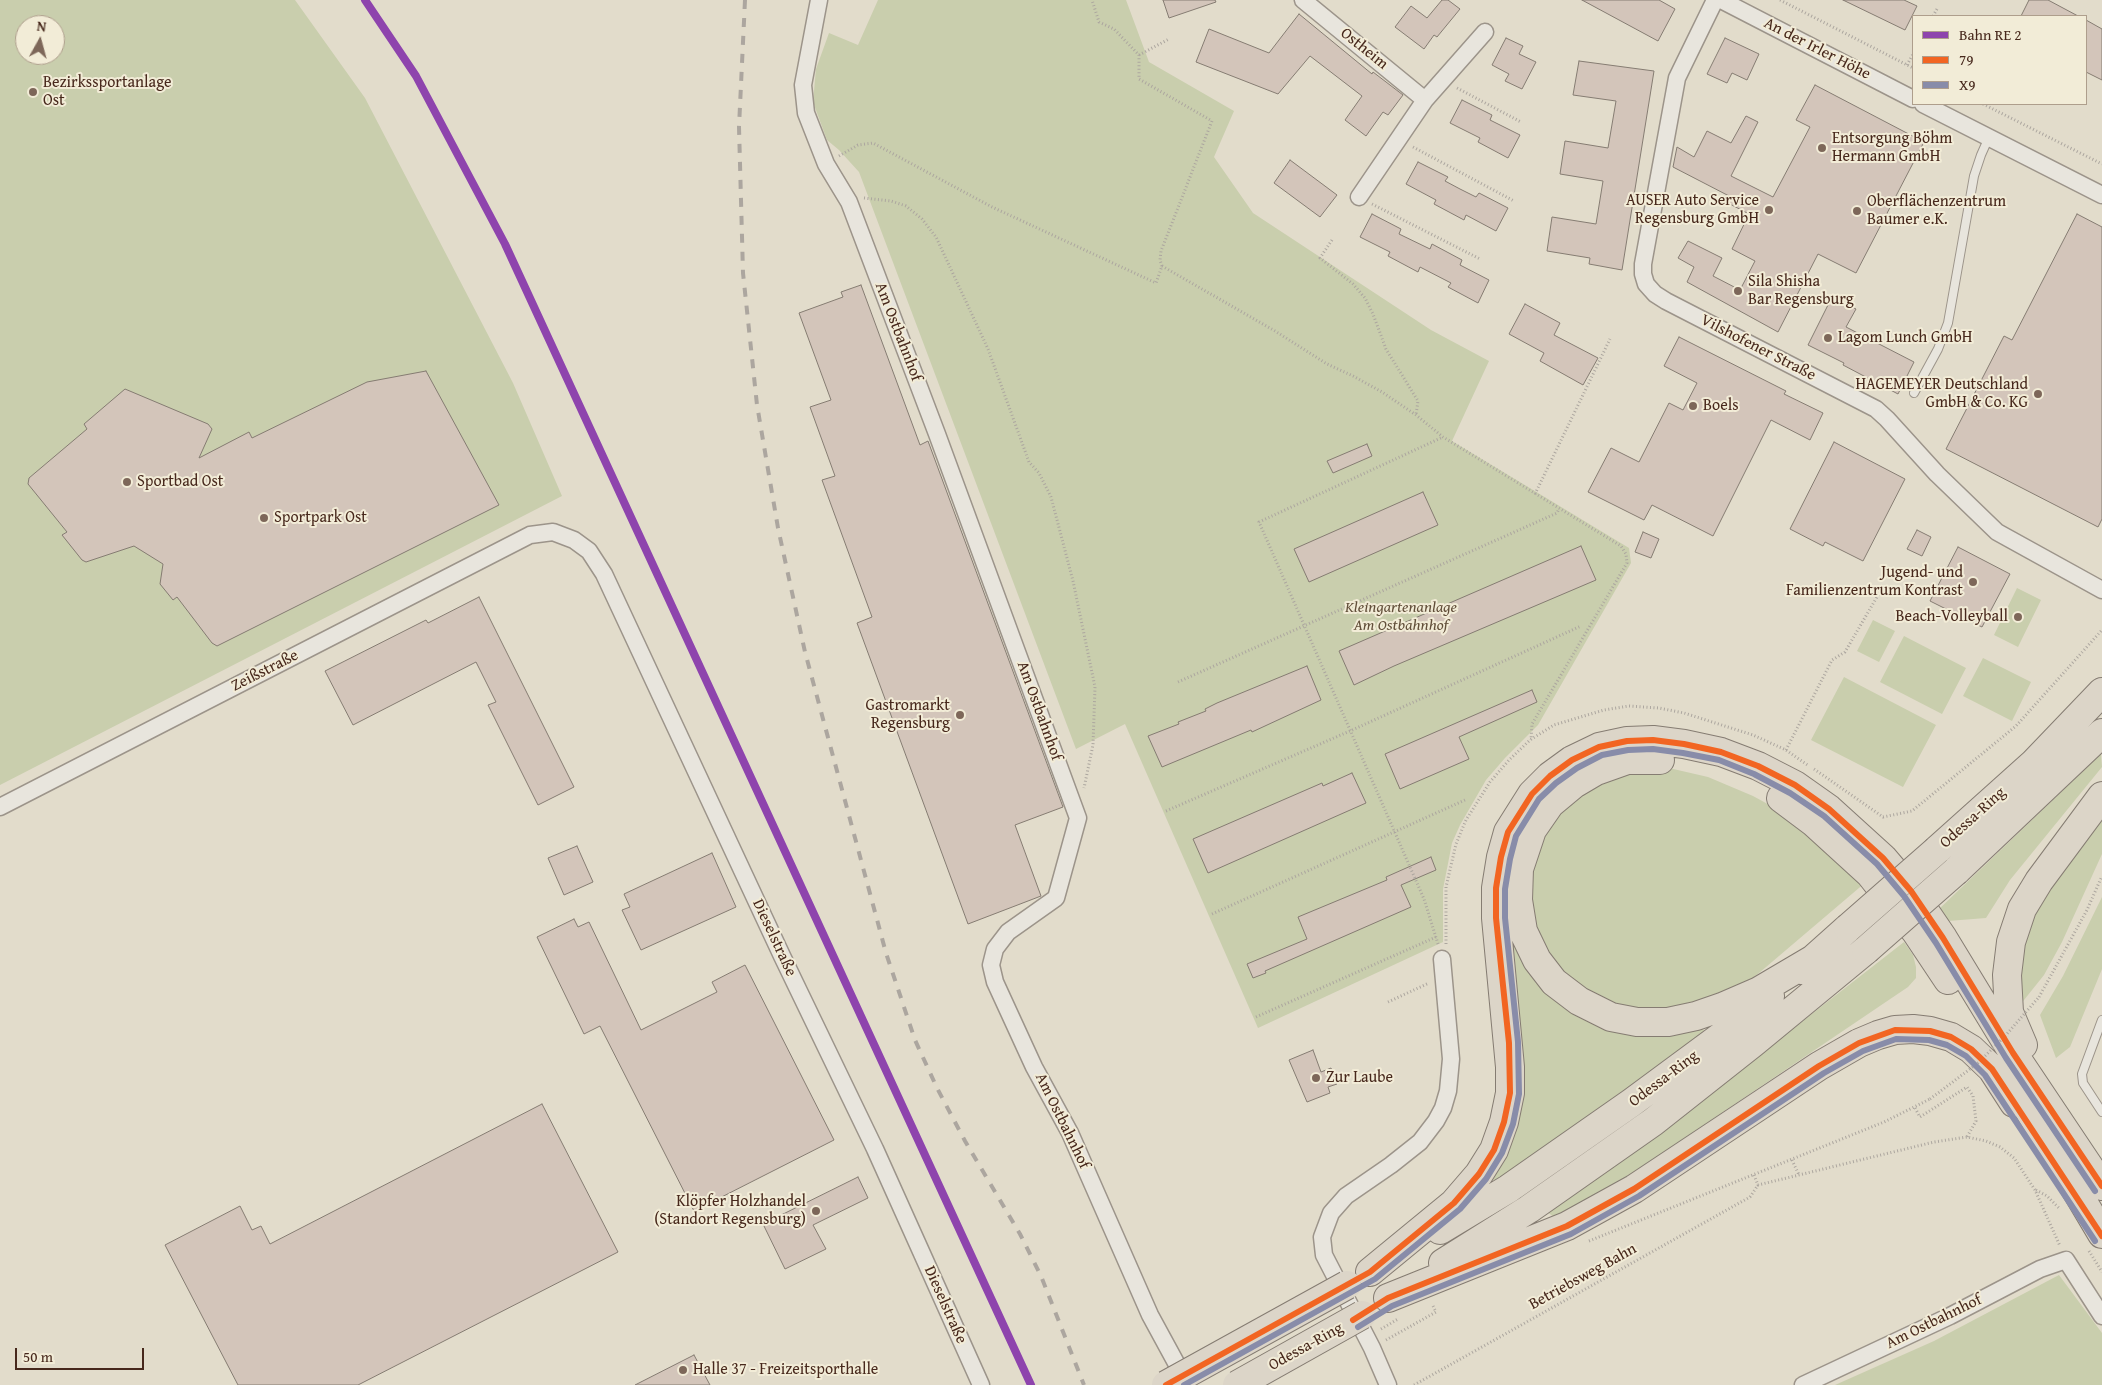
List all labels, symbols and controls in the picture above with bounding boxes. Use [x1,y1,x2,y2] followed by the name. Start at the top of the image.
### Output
[1760,14,1874,84] street label: An der Irler Höhe
[15,15,65,65] north arrow
[1912,15,2087,105] legend
[36,16,48,37] text: N
[1336,24,1392,74] street label: Ostheim
[1959,24,2022,45] text: Bahn RE 2
[1959,49,1973,70] text: 79
[43,73,172,111] place label: Bezirkssportanlage Ost
[1959,74,1976,95] text: X9
[27,86,39,98] marker: Bezirkssportanlage Ost
[1832,129,1952,167] place label: Entsorgung Böhm Hermann GmbH
[1816,142,1828,154] marker: Entsorgung Böhm Hermann GmbH
[1626,191,1759,229] place label: AUSER Auto Service Regensburg GmbH
[1867,192,2006,230] place label: Oberflächenzentrum Baumer e.K.
[1763,204,1775,216] marker: AUSER Auto Service Regensburg GmbH
[1851,205,1863,217] marker: Oberflächenzentrum Baumer e.K.
[1748,272,1854,310] place label: Sila Shisha Bar Regensburg
[870,280,926,384] street label: Am Ostbahnhof
[1732,285,1744,297] marker: Sila Shisha Bar Regensburg
[1697,311,1819,385] street label: Vilshofener Straße
[1838,328,1972,348] place label: Lagom Lunch GmbH
[1822,332,1834,344] marker: Lagom Lunch GmbH
[1855,375,2028,413] place label: HAGEMEYER Deutschland GmbH & Co. KG
[2032,388,2044,400] marker: HAGEMEYER Deutschland GmbH & Co. KG
[1703,396,1739,416] place label: Boels
[1687,400,1699,412] marker: Boels
[137,472,223,492] place label: Sportbad Ost
[121,476,133,488] marker: Sportbad Ost
[274,508,367,528] place label: Sportpark Ost
[258,512,270,524] marker: Sportpark Ost
[1786,563,1963,601] place label: Jugend- und Familienzentrum Kontrast
[1967,576,1979,588] marker: Jugend- und Familienzentrum Kontrast
[1345,598,1457,636] park label: Kleingartenanlage Am Ostbahnhof
[1896,607,2008,627] place label: Beach-Volleyball
[2012,611,2024,623] marker: Beach-Volleyball
[228,646,302,696] street label: Zeißstraße
[1012,659,1066,763] street label: Am Ostbahnhof
[865,696,950,734] place label: Gastromarkt Regensburg
[954,709,966,721] marker: Gastromarkt Regensburg
[1936,783,2010,853] street label: Odessa-Ring
[748,896,800,980] street label: Dieselstraße
[1625,1047,1703,1111] street label: Odessa-Ring
[1326,1068,1393,1088] place label: Zur Laube
[1031,1070,1093,1172] street label: Am Ostbahnhof
[1310,1072,1322,1084] marker: Zur Laube
[654,1192,806,1230] place label: Klöpfer Holzhandel (Standort Regensburg)
[810,1205,822,1217] marker: Klöpfer Holzhandel (Standort Regensburg)
[1526,1239,1640,1315] street label: Betriebsweg Bahn
[919,1263,971,1347] street label: Dieselstraße
[1883,1291,1985,1353] street label: Am Ostbahnhof
[1265,1319,1347,1375] street label: Odessa-Ring
[18,1338,146,1370] scale bar
[23,1346,53,1367] text: 50 m
[693,1360,878,1380] place label: Halle 37 - Freizeitsporthalle
[677,1364,689,1376] marker: Halle 37 - Freizeitsporthalle

